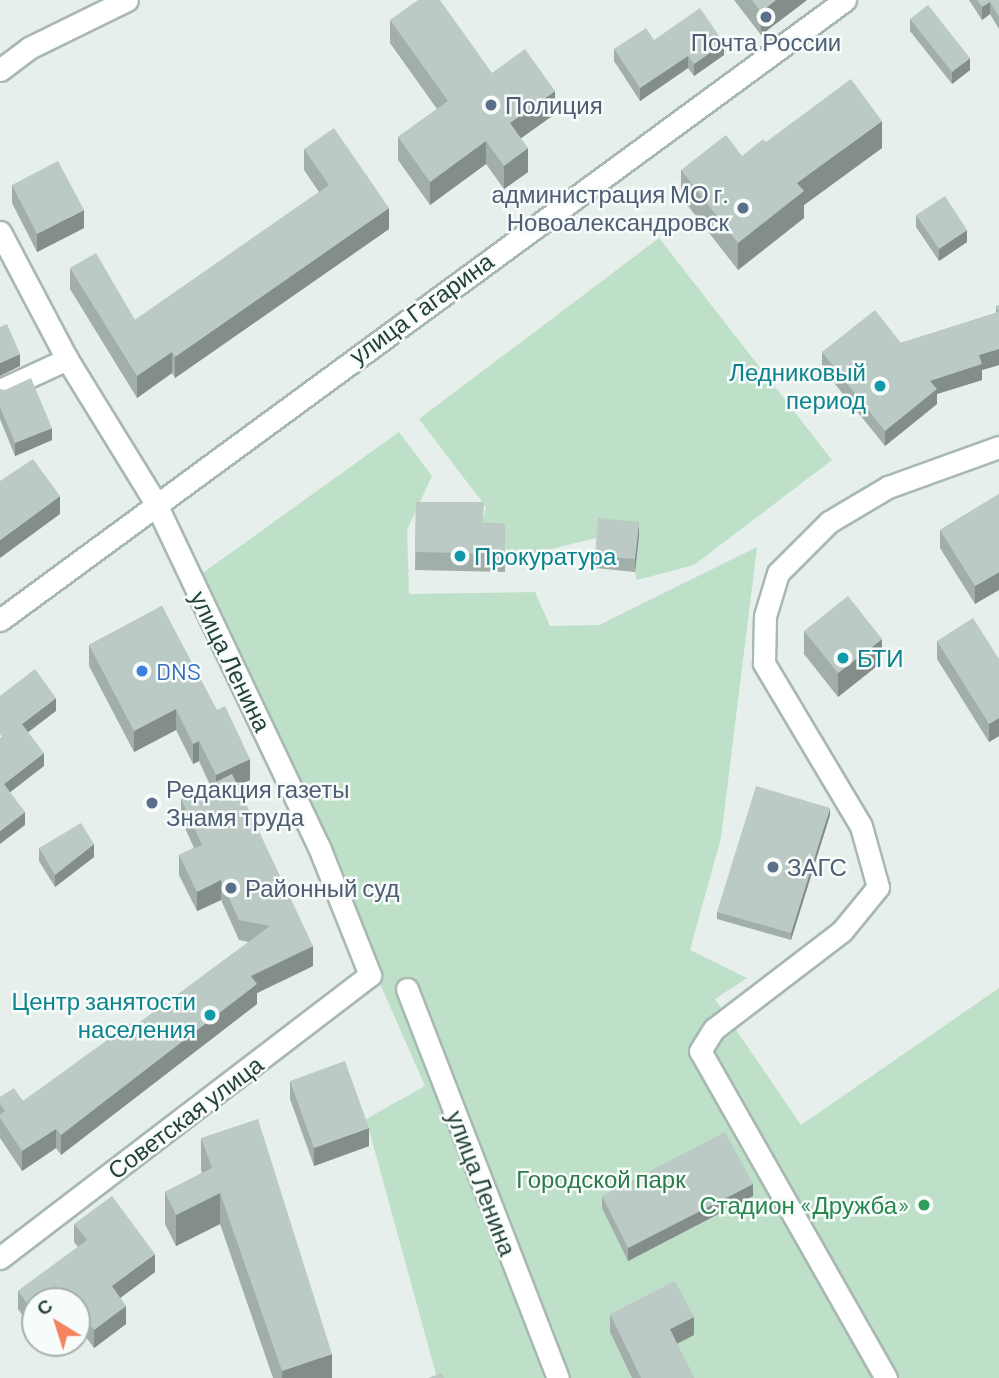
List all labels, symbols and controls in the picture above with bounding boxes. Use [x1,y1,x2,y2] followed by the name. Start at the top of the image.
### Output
[758,9,774,25] marker: Почта России
[691,28,841,56] place label: Почта России
[505,91,603,119] place label: Полиция
[483,97,499,113] marker: Полиция
[492,180,729,236] place label: администрация МО г. Новоалександровск
[735,200,751,216] marker: администрация МО г. Новоалександровск
[343,246,499,370] street label: улица Гагарина
[729,358,866,414] place label: Ледниковый период
[872,378,888,394] marker: Ледниковый период
[474,542,616,570] place label: Прокуратура
[452,548,468,564] marker: Прокуратура
[184,586,278,736] street label: улица Ленина
[857,644,904,672] place label: БТИ
[835,650,851,666] marker: БТИ
[156,657,201,685] place label: DNS
[134,663,150,679] marker: DNS
[166,775,349,831] place label: Редакция газеты Знамя труда
[144,795,160,811] marker: Редакция газеты Знамя труда
[787,853,847,881] place label: ЗАГС
[765,859,781,875] marker: ЗАГС
[245,874,399,902] place label: Районный суд
[223,880,239,896] marker: Районный суд
[11,987,196,1043] place label: Центр занятости населения
[202,1007,218,1023] marker: Центр занятости населения
[102,1049,268,1185] street label: Советская улица
[441,1106,523,1260] street label: улица Ленина
[516,1165,686,1193] park label: Городской парк
[699,1191,910,1219] place label: Стадион «Дружба»
[916,1197,932,1213] marker: Стадион «Дружба»
[21,1287,91,1357] north arrow
[31,1293,56,1320] text: С

